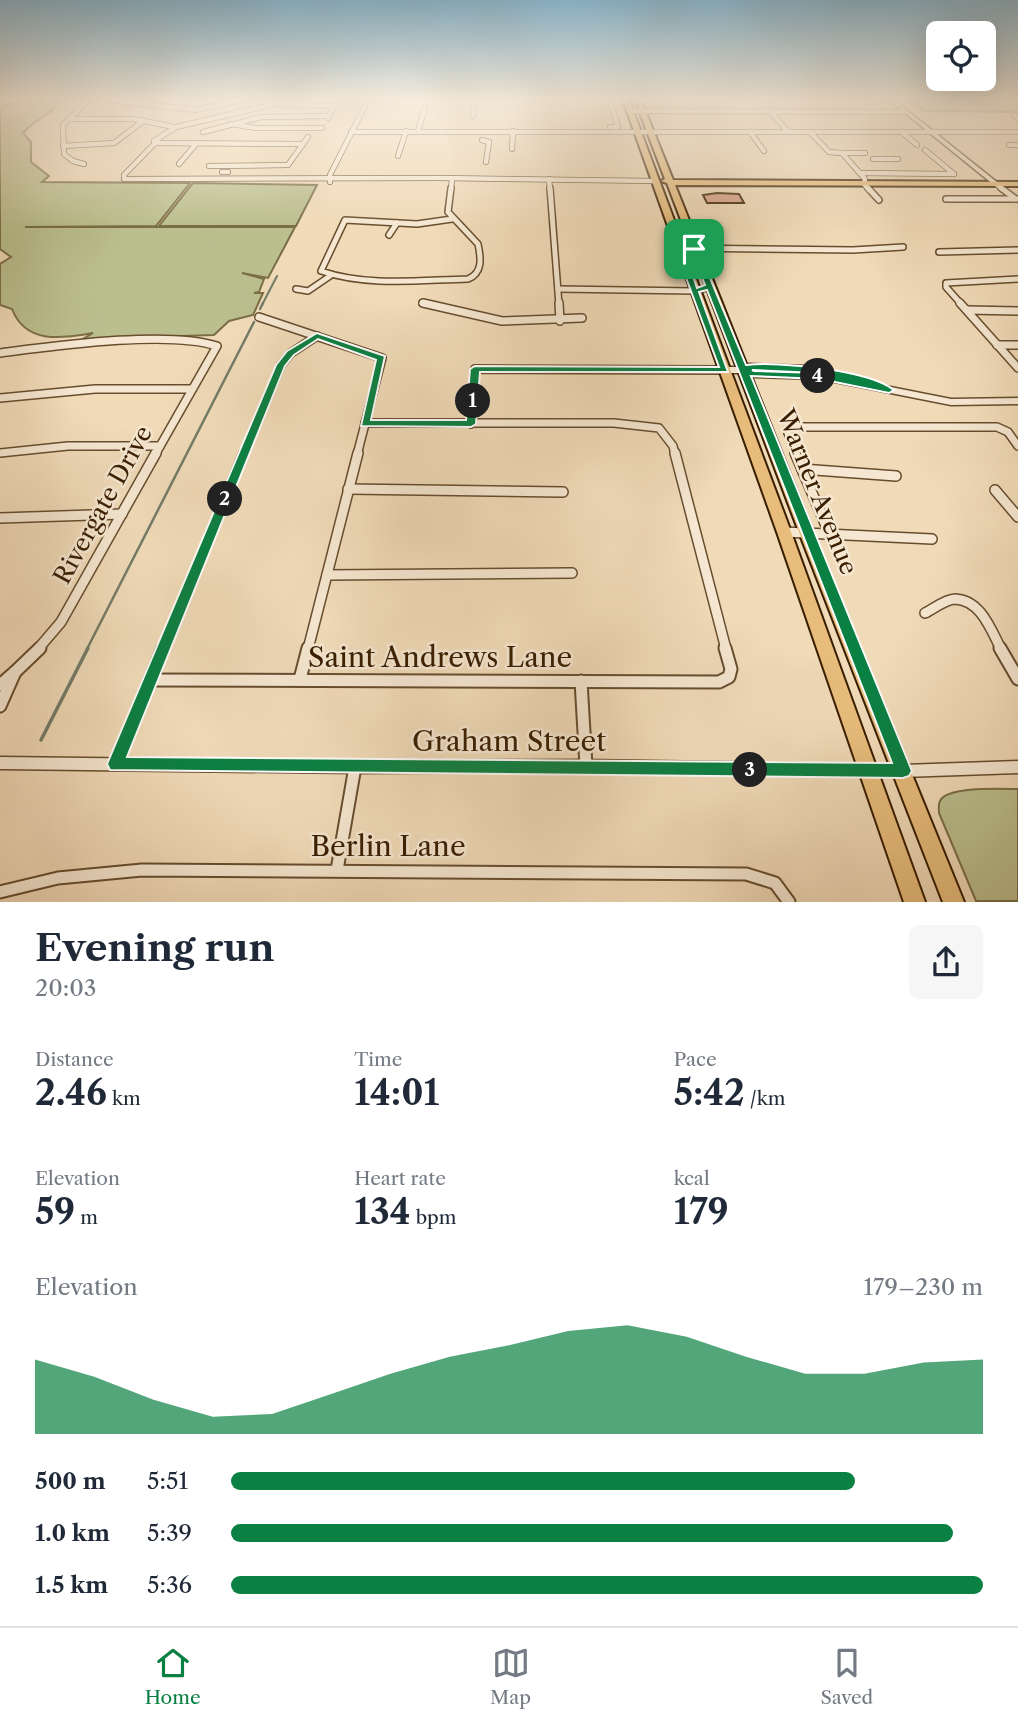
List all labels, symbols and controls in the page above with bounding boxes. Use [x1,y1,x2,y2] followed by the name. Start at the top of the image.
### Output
[926,21,996,91] map controls
[926,21,996,91] button: locate
[664,219,724,279] pin
[675,230,713,268] icon: arrive
[800,358,836,394] pin: 4
[812,364,823,387] text: 4
[456,384,490,418] pin: 1
[468,389,477,412] text: 1
[771,404,864,579] street label: Warner Avenue
[47,421,158,589] street label: Rivergate Drive
[208,482,243,516] pin: 2
[219,487,230,510] text: 2
[308,640,572,674] street label: Saint Andrews Lane
[412,724,606,758] street label: Graham Street
[732,752,768,788] pin: 3
[744,758,755,781] text: 3
[310,829,466,863] street label: Berlin Lane
[35,924,275,971] text: Evening run
[909,925,983,999] button: share
[35,974,97,1002] text: 20:03
[35,1048,114,1071] text: Distance
[354,1048,402,1071] text: Time
[674,1048,717,1071] text: Pace
[35,1071,107,1114] text: 2.46
[354,1071,439,1114] text: 14:01
[674,1071,745,1114] text: 5:42
[107,1087,141,1110] text: km
[745,1087,785,1110] text: /km
[35,1167,120,1190] text: Elevation
[354,1167,446,1190] text: Heart rate
[674,1167,710,1190] text: kcal
[35,1190,75,1233] text: 59
[354,1190,411,1233] text: 134
[674,1190,729,1233] text: 179
[75,1206,98,1229] text: m
[411,1206,457,1229] text: bpm
[35,1273,138,1301] text: Elevation
[863,1273,983,1301] text: 179–230 m
[35,1467,106,1495] text: 500 m
[147,1467,188,1495] text: 5:51
[35,1519,110,1547] text: 1.0 km
[147,1519,192,1547] text: 5:39
[35,1571,108,1599] text: 1.5 km
[147,1571,192,1599] text: 5:36
[145,1644,201,1709] tab: Home
[490,1644,531,1709] tab: Map
[820,1644,873,1709] tab: Saved

